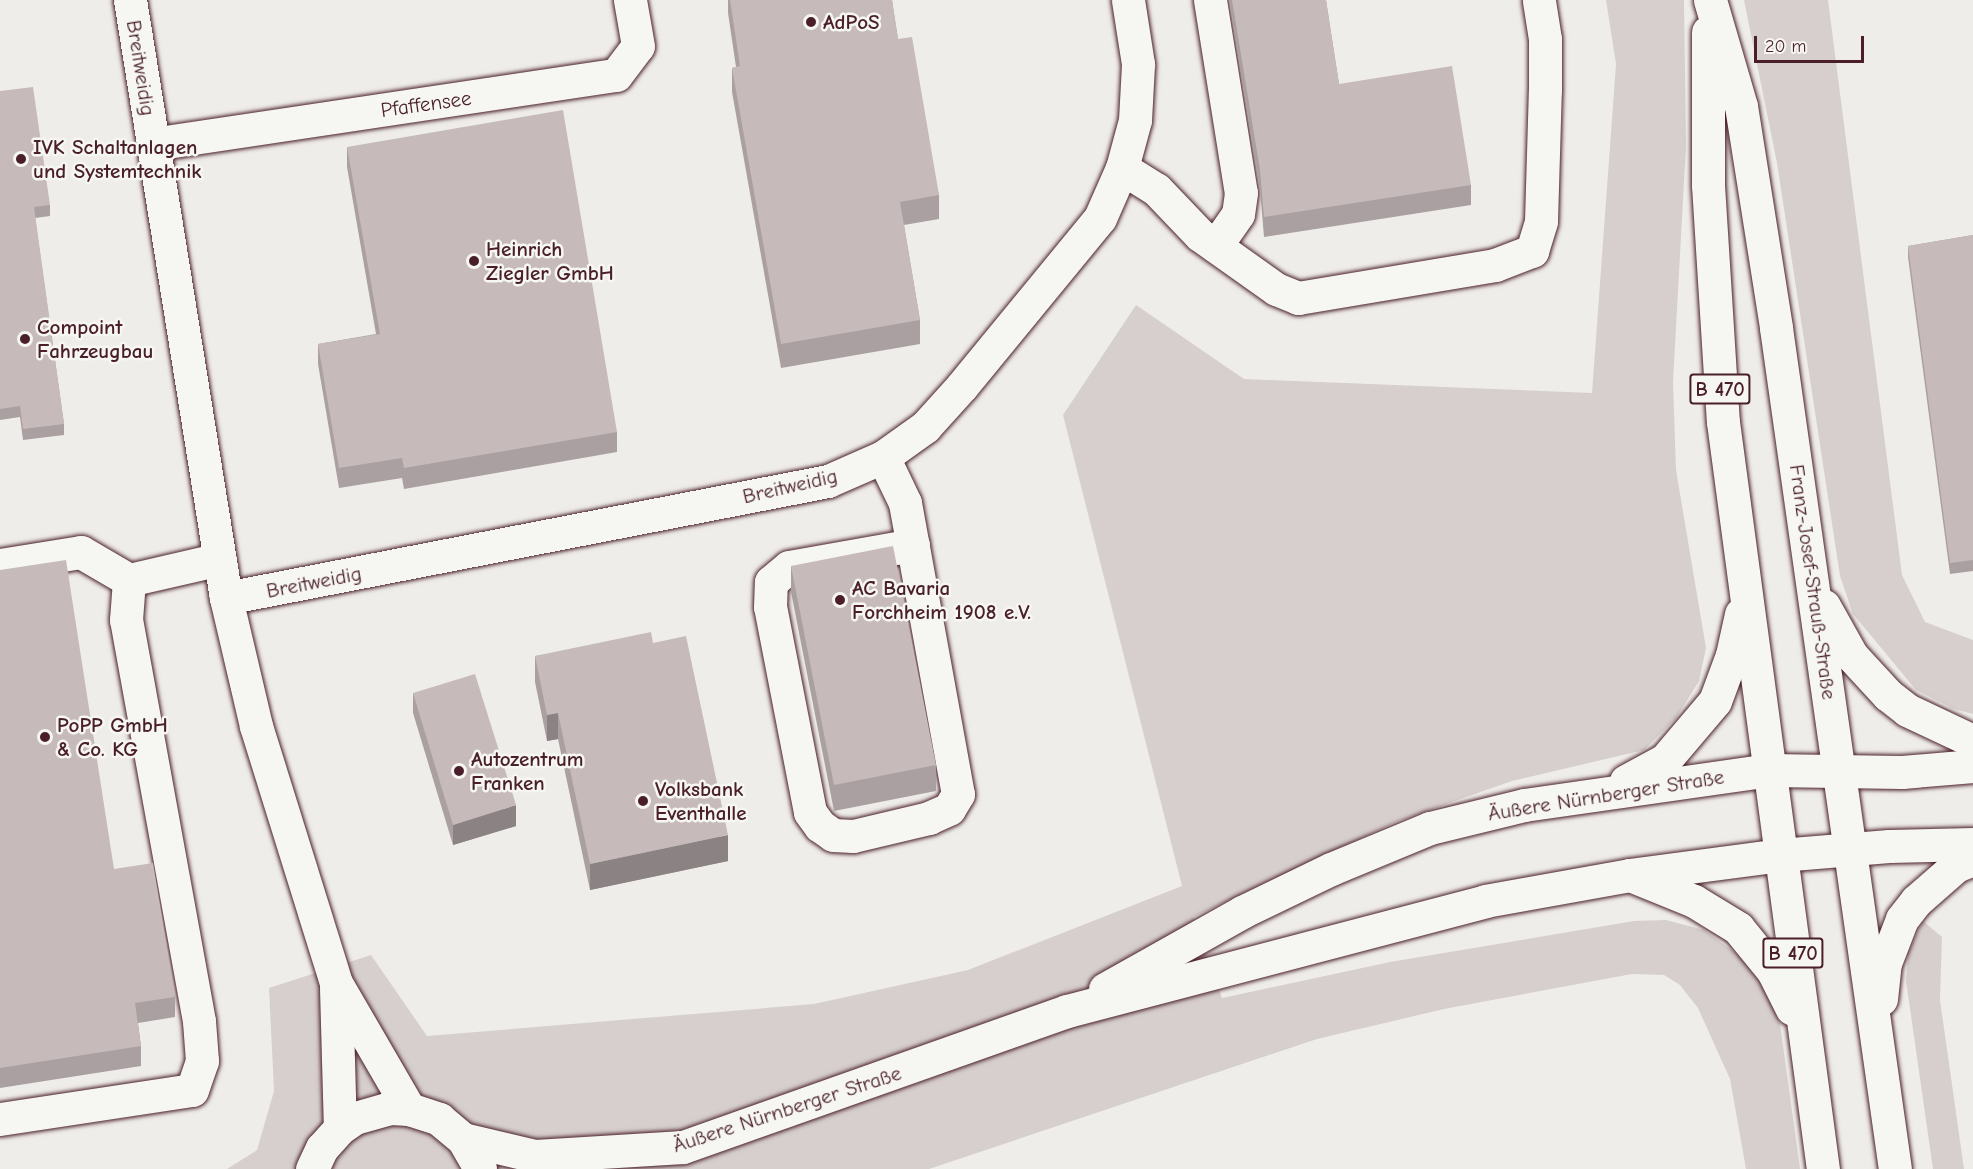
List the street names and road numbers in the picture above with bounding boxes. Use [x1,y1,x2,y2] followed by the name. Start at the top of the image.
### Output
[121,18,161,118] street label: Breitweidig
[379,85,473,123] street label: Pfaffensee
[1688,372,1752,406] road number: B 470
[740,463,840,509] street label: Breitweidig
[1784,463,1842,701] street label: Franz-Josef-Strauß-Straße
[264,560,364,604] street label: Breitweidig
[1486,764,1726,826] street label: Äußere Nürnberger Straße
[1762,936,1824,970] road number: B 470
[670,1060,904,1158] street label: Äußere Nürnberger Straße

